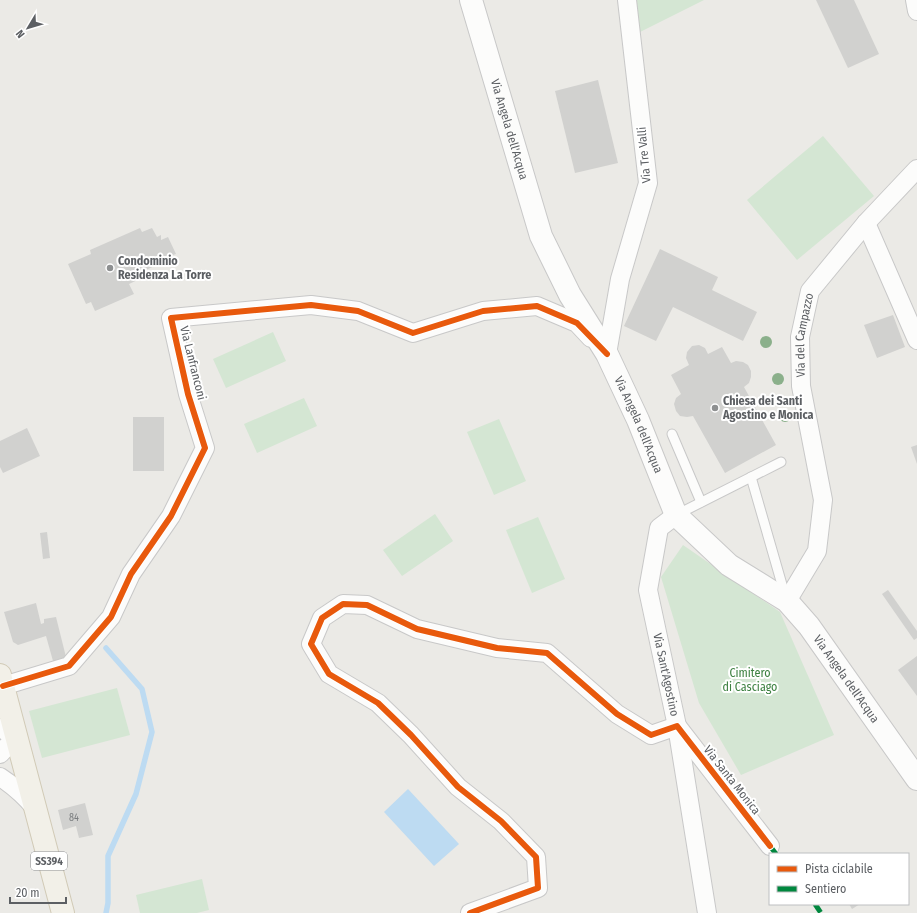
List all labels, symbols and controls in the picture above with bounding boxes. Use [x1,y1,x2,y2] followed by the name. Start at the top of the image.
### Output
[8,8,48,48] north arrow
[13,27,28,40] text: N
[488,77,531,181] street label: Via Angela dell'Acqua
[635,126,653,184] street label: Via Tre Valli
[118,254,211,282] place label: Condominio Residenza La Torre
[105,263,115,273] marker: Condominio Residenza La Torre
[793,292,816,378] street label: Via del Campazzo
[177,325,209,401] street label: Via Lanfranconi
[611,374,666,475] street label: Via Angela dell'Acqua
[722,394,814,422] place label: Chiesa dei Santi Agostino e Monica
[710,403,720,413] marker: Chiesa dei Santi Agostino e Monica
[650,632,682,718] street label: Via Sant'Agostino
[811,632,882,726] street label: Via Angela dell'Acqua
[723,666,777,694] park label: Cimitero di Casciago
[701,743,763,817] street label: Via Santa Monica
[69,812,79,824] house number: 84
[31,852,67,870] road number: SS394
[769,853,909,905] legend
[805,862,873,876] text: Pista ciclabile
[10,879,66,905] scale bar
[805,882,846,896] text: Sentiero
[16,886,40,900] text: 20 m

